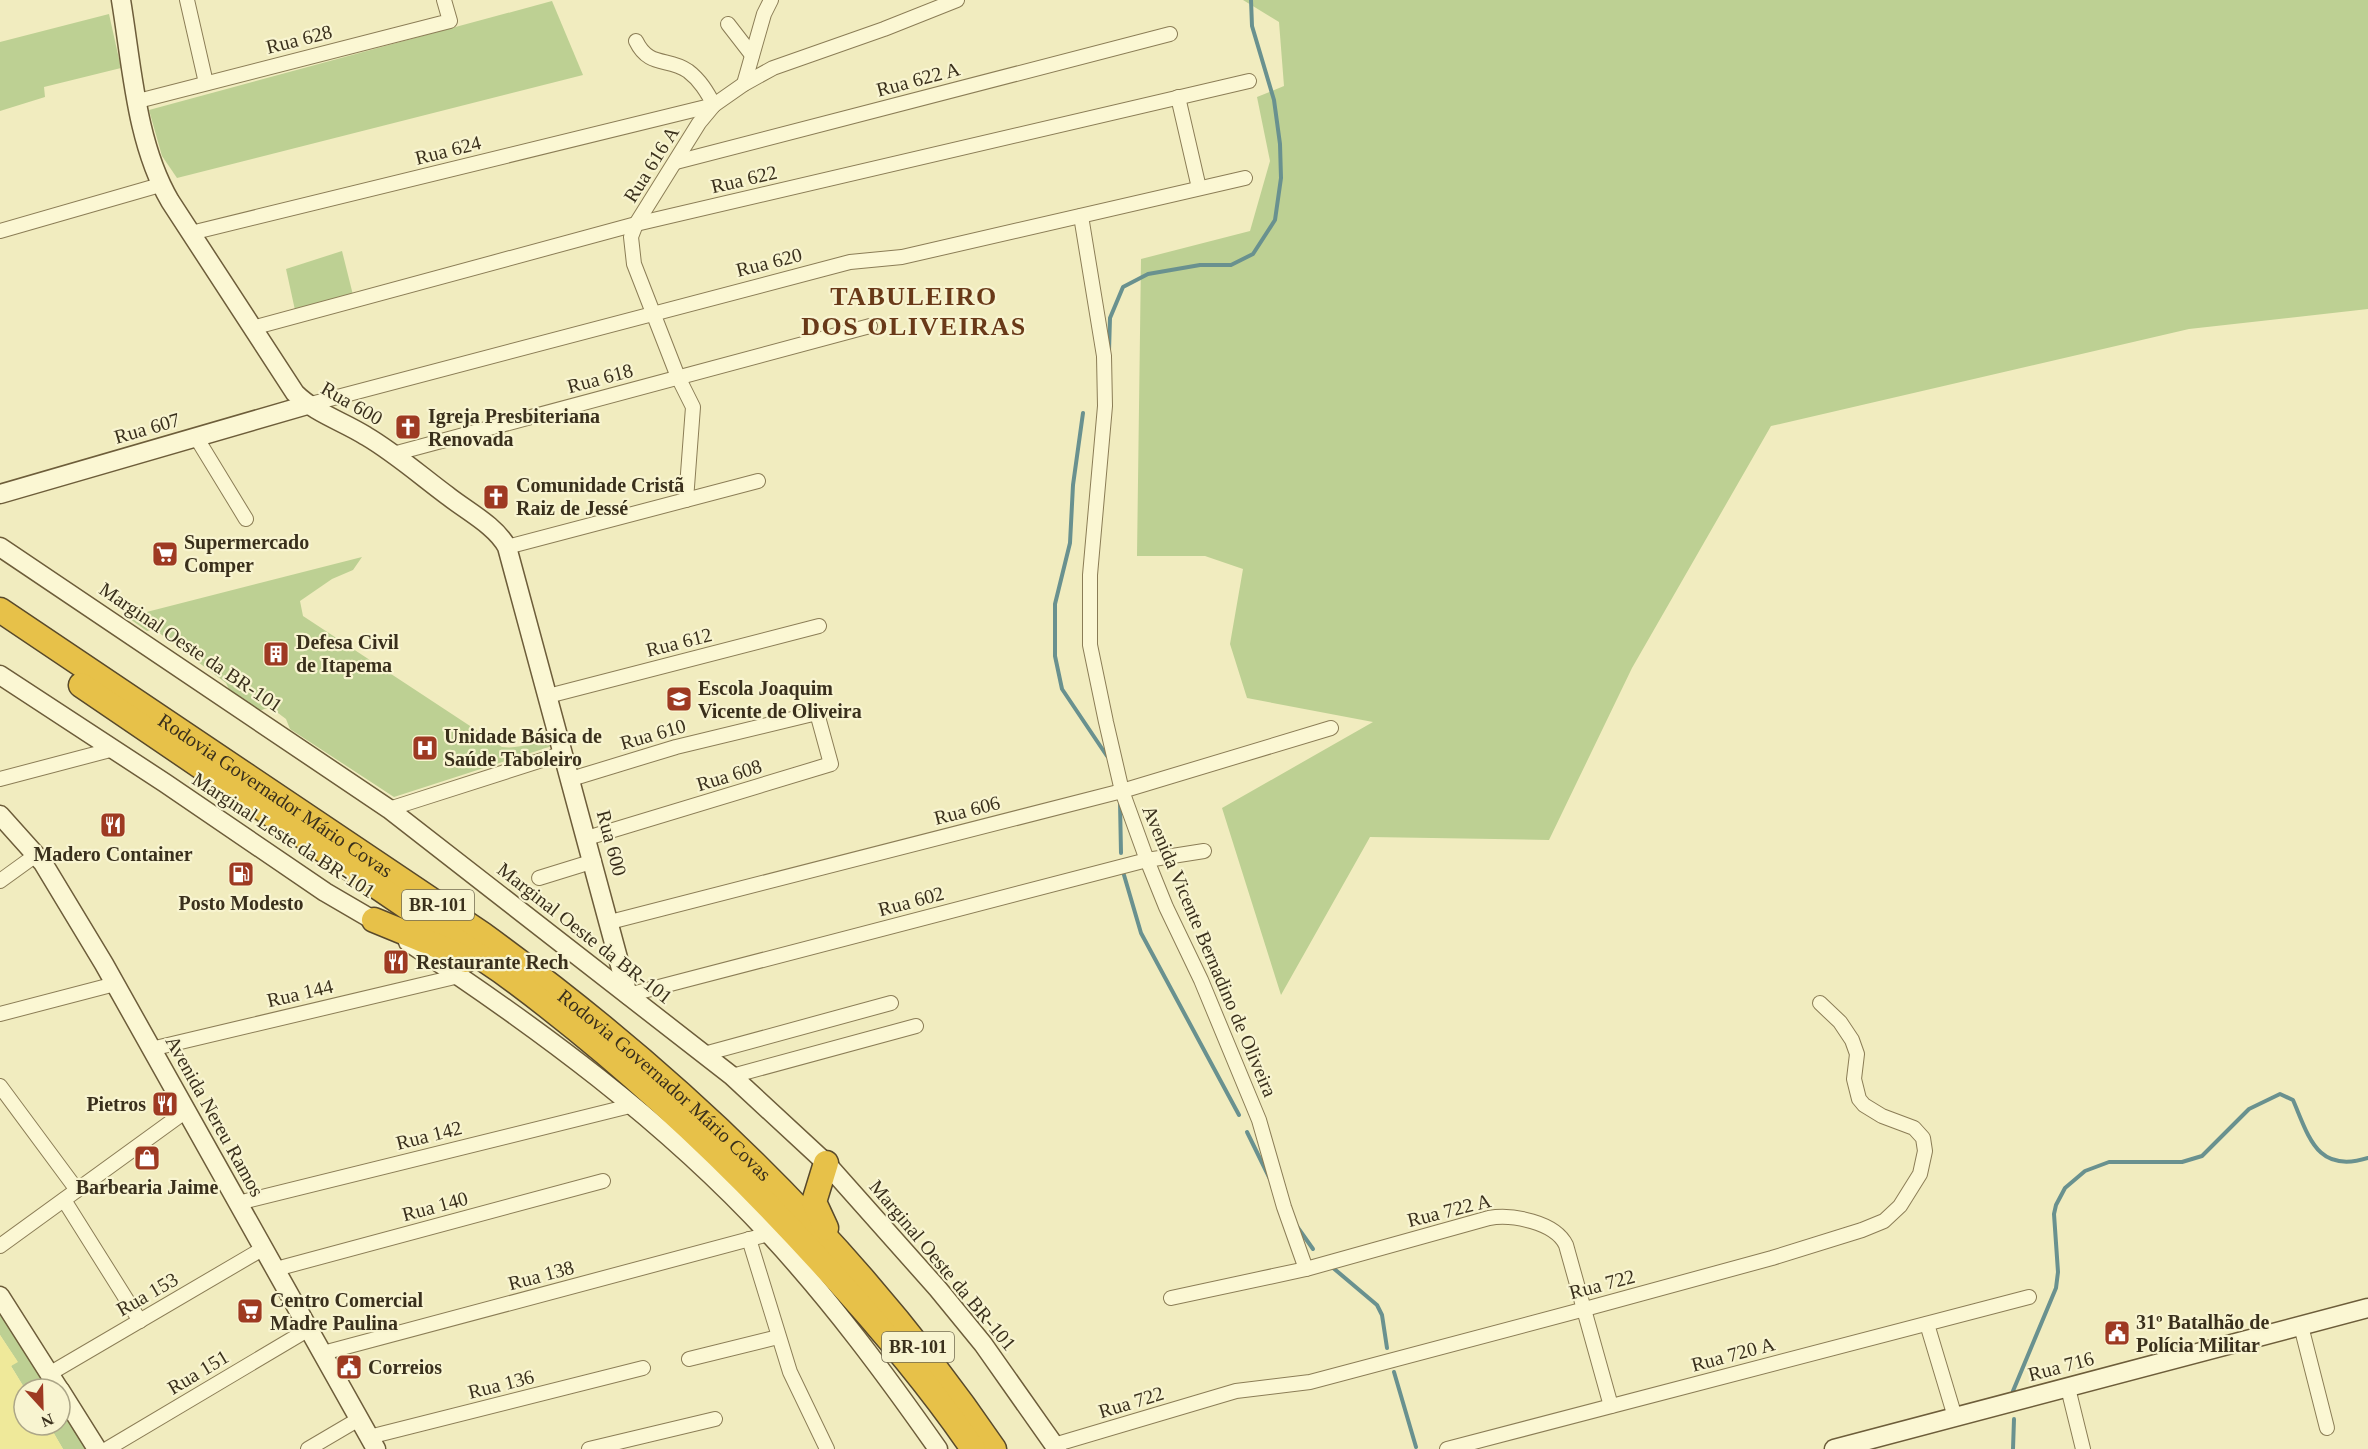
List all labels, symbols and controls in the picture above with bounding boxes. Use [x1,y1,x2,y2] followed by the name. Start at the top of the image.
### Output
[264,20,334,58] street label: Rua 628
[874,57,963,101] street label: Rua 622 A
[619,121,683,206] street label: Rua 616 A
[413,131,483,169] street label: Rua 624
[709,161,779,197] street label: Rua 622
[734,243,804,281] street label: Rua 620
[801,282,1027,341] district label: TABULEIRO DOS OLIVEIRAS
[565,359,635,397] street label: Rua 618
[317,377,387,429] street label: Rua 600
[428,405,600,450] place label: Igreja Presbiteriana Renovada
[112,408,182,448] street label: Rua 607
[393,412,423,442] church icon: Igreja Presbiteriana Renovada
[516,474,684,519] place label: Comunidade Cristã Raiz de Jessé
[481,482,511,512] church icon: Comunidade Cristã Raiz de Jessé
[184,531,309,577] place label: Supermercado Comper
[150,539,180,569] supermarket icon: Supermercado Comper
[95,578,287,717] street label: Marginal Oeste da BR-101
[644,623,714,661] street label: Rua 612
[296,631,399,677] place label: Defesa Civil de Itapema
[261,639,291,669] building icon: Defesa Civil de Itapema
[698,677,862,722] place label: Escola Joaquim Vicente de Oliveira
[664,684,694,714] school or university icon: Escola Joaquim Vicente de Oliveira
[154,709,397,882] street label: Rodovia Governador Mário Covas
[618,714,688,754] street label: Rua 610
[444,725,602,770] place label: Unidade Básica de Saúde Taboleiro
[410,733,440,763] hospital icon: Unidade Básica de Saúde Taboleiro
[694,755,764,795] street label: Rua 608
[188,768,380,903] street label: Marginal Leste da BR-101
[932,791,1002,829] street label: Rua 606
[1138,802,1282,1100] street label: Avenida Vicente Bernadino de Oliveira
[593,808,631,878] street label: Rua 600
[98,810,128,840] restaurant icon: Madero Container
[33,843,193,865] place label: Madero Container
[493,858,677,1009] street label: Marginal Oeste da BR-101
[226,859,256,889] fuel station icon: Posto Modesto
[876,882,946,920] street label: Rua 602
[402,890,474,920] road number: BR-101
[179,892,303,914] place label: Posto Modesto
[381,947,411,977] restaurant icon: Restaurante Rech
[416,951,569,973] place label: Restaurante Rech
[265,975,335,1011] street label: Rua 144
[554,985,776,1185] street label: Rodovia Governador Mário Covas
[162,1032,269,1201] street label: Avenida Nereu Ramos
[150,1089,180,1119] restaurant icon: Pietros
[86,1093,146,1115] place label: Pietros
[394,1116,464,1154] street label: Rua 142
[132,1143,162,1173] shop icon: Barbearia Jaime
[864,1175,1022,1355] street label: Marginal Oeste da BR-101
[76,1176,218,1198] place label: Barbearia Jaime
[400,1187,470,1225] street label: Rua 140
[1405,1189,1494,1231] street label: Rua 722 A
[506,1256,576,1294] street label: Rua 138
[1567,1265,1637,1303] street label: Rua 722
[112,1268,182,1320] street label: Rua 153
[270,1289,424,1334] place label: Centro Comercial Madre Paulina
[235,1296,265,1326] supermarket icon: Centro Comercial Madre Paulina
[2136,1311,2269,1356] place label: 31º Batalhão de Polícia Militar
[2102,1318,2132,1348] public building icon: 31º Batalhão de Polícia Militar
[882,1332,954,1362] road number: BR-101
[1689,1332,1778,1376] street label: Rua 720 A
[164,1345,232,1399] street label: Rua 151
[2026,1347,2096,1385] street label: Rua 716
[334,1352,364,1382] public building icon: Correios
[368,1356,442,1378] place label: Correios
[466,1365,536,1403] street label: Rua 136
[12,1377,72,1437] north arrow
[1096,1382,1166,1422] street label: Rua 722
[38,1410,56,1431] text: N

